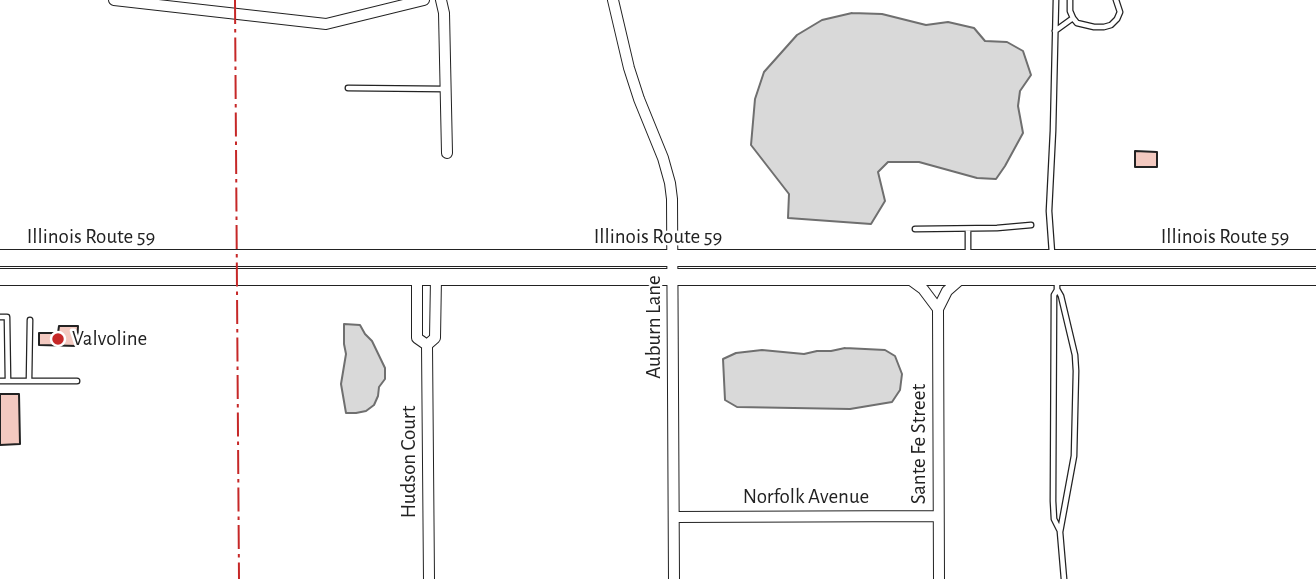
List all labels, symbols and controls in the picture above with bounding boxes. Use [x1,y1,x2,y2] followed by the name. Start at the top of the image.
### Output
[27,224,155,250] street label: Illinois Route 59
[594,224,722,250] street label: Illinois Route 59
[1161,224,1289,250] street label: Illinois Route 59
[641,275,667,379] street label: Auburn Lane
[72,326,147,352] place label: Valvoline
[50,331,66,347] marker: Valvoline
[906,384,932,504] street label: Sante Fe Street
[396,406,422,518] street label: Hudson Court
[743,484,869,510] street label: Norfolk Avenue

